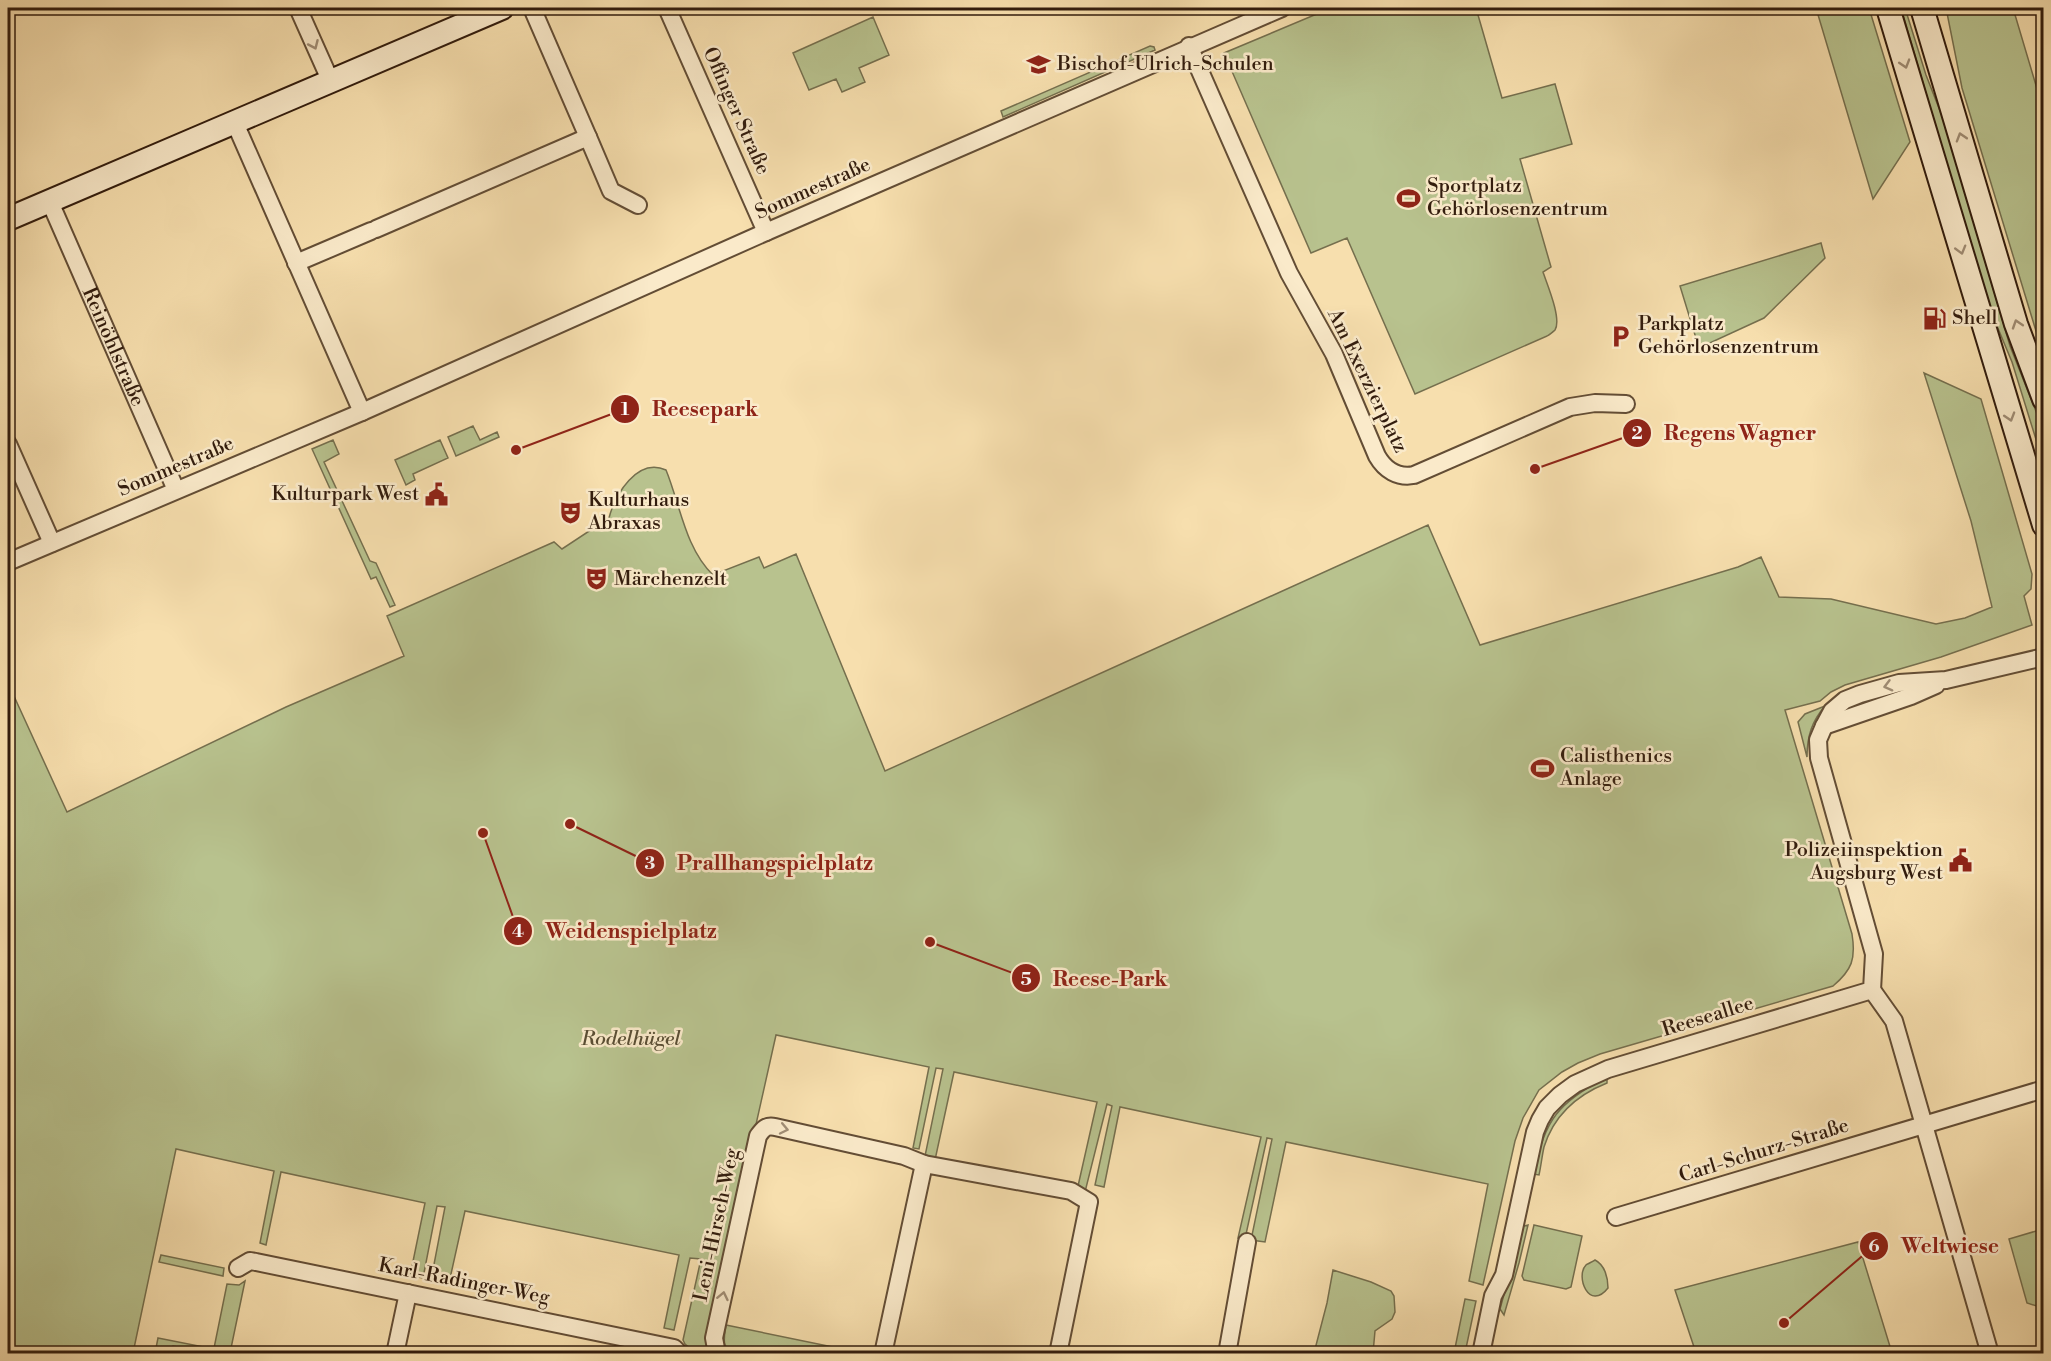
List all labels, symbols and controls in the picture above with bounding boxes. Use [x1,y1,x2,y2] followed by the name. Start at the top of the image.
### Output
[307,38,319,49] one-way arrow
[697,43,775,179] street label: Offinger Straße
[1026,51,1052,77] school or university icon: Bischof-Ulrich-Schulen
[1056,52,1274,77] place label: Bischof-Ulrich-Schulen
[1898,58,1910,68] one-way arrow
[1956,132,1968,143] one-way arrow
[751,152,875,226] street label: Sommestraße
[1427,174,1609,222] place label: Sportplatz Gehörlosenzentrum
[1396,185,1422,211] sports icon: Sportplatz Gehörlosenzentrum
[1954,244,1966,255] one-way arrow
[76,283,150,410] street label: Reinöhlstraße
[1321,304,1413,457] street label: Am Exerzierplatz
[1921,305,1947,331] fuel station icon: Shell
[1952,306,1997,331] place label: Shell
[1638,312,1820,360] place label: Parkplatz Gehörlosenzentrum
[2011,319,2024,330] one-way arrow
[1607,323,1633,349] parking icon: Parkplatz Gehörlosenzentrum
[610,389,770,428] callout: Reesepark
[652,397,759,423] text: Reesepark
[621,398,630,421] text: 1
[2003,411,2015,422] one-way arrow
[1622,413,1829,452] callout: Regens Wagner
[1664,421,1816,447] text: Regens Wagner
[1631,422,1643,445] text: 2
[114,431,238,503] street label: Sommestraße
[424,481,450,507] public building icon: Kulturpark West
[272,482,419,507] place label: Kulturpark West
[587,488,689,536] place label: Kulturhaus Abraxas
[557,499,583,525] theatre icon: Kulturhaus Abraxas
[583,566,609,592] theatre icon: Märchenzelt
[614,567,727,592] place label: Märchenzelt
[1883,679,1893,692] one-way arrow
[1559,744,1672,792] place label: Calisthenics Anlage
[1529,755,1555,781] sports icon: Calisthenics Anlage
[1784,838,1943,886] place label: Polizeiinspektion Augsburg West
[635,843,885,882] callout: Prallhangspielplatz
[1948,848,1974,874] public building icon: Polizeiinspektion Augsburg West
[677,851,873,877] text: Prallhangspielplatz
[645,852,656,875] text: 3
[503,911,728,950] callout: Weidenspielplatz
[544,919,717,945] text: Weidenspielplatz
[512,920,524,943] text: 4
[1011,959,1180,998] callout: Reese-Park
[1053,967,1168,993] text: Reese-Park
[1020,968,1032,991] text: 5
[1659,991,1757,1043] street label: Reeseallee
[580,1027,681,1052] park label: Rodelhügel
[1676,1113,1852,1189] street label: Carl-Schurz-Straße
[779,1122,789,1135] one-way arrow
[689,1146,746,1304] street label: Leni-Hirsch-Weg
[1859,1227,2011,1266] callout: Weltwiese
[1900,1234,1999,1260] text: Weltwiese
[1868,1235,1880,1258] text: 6
[376,1253,552,1311] street label: Karl-Radinger-Weg
[716,1292,729,1302] one-way arrow

